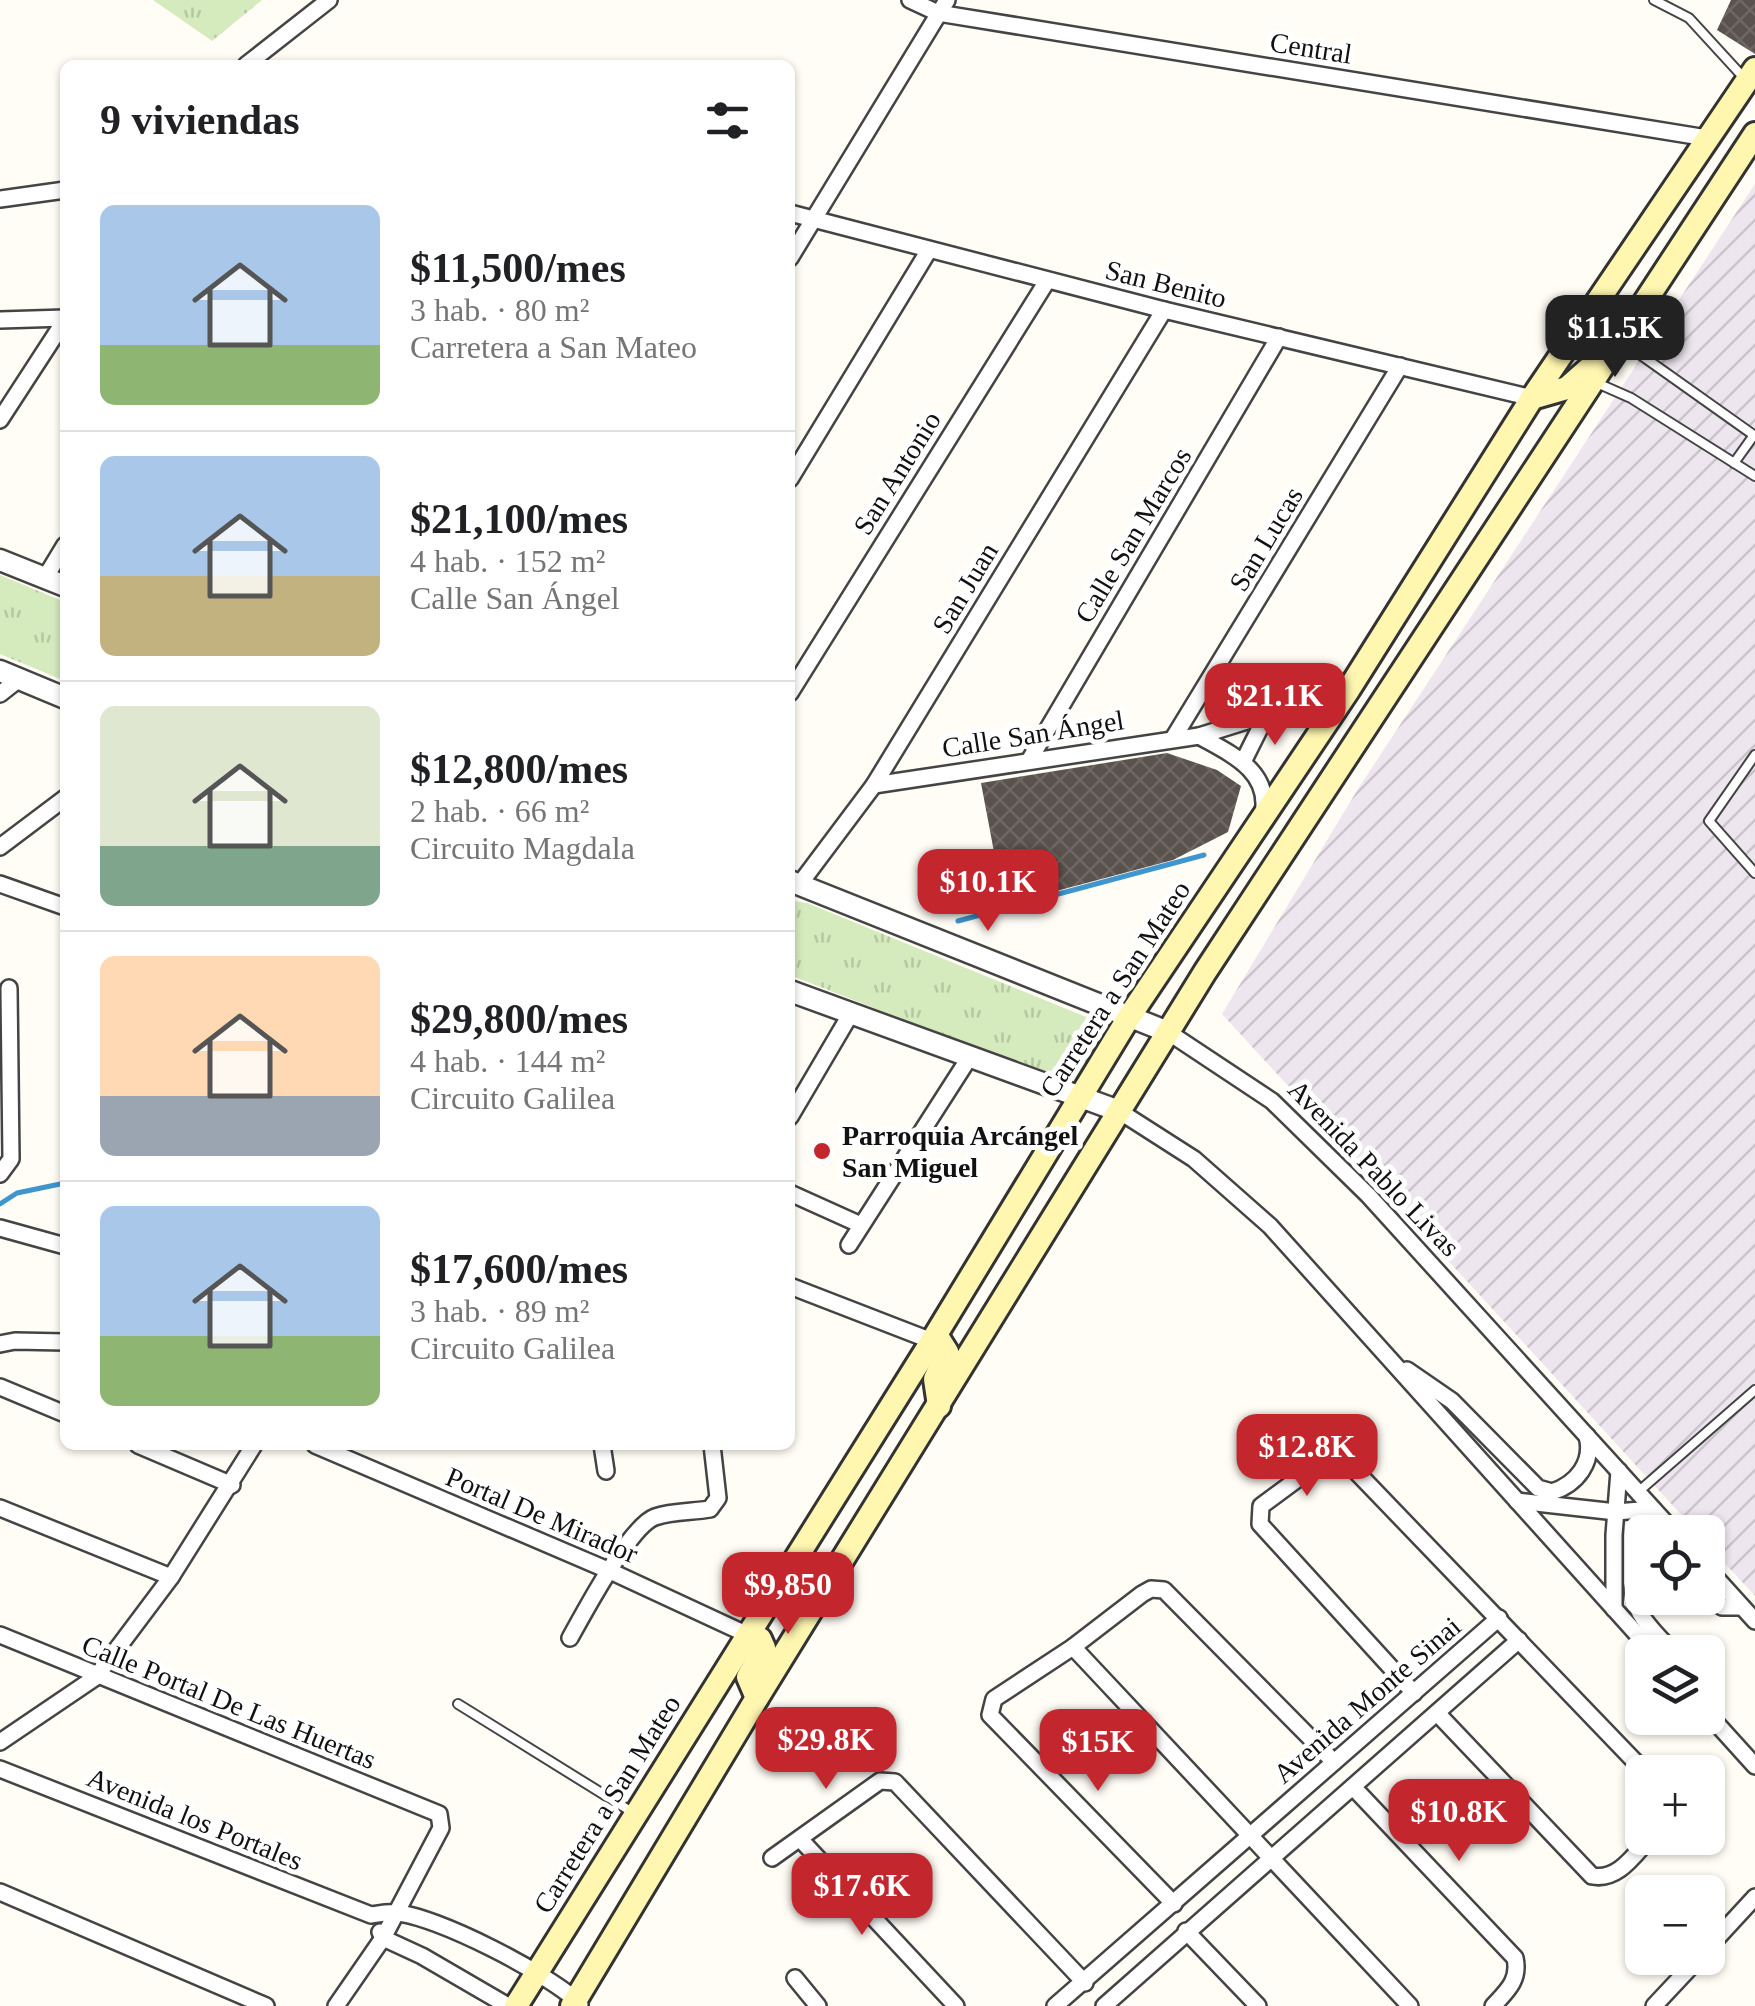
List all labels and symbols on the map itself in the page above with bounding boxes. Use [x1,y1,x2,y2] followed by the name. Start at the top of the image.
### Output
[1268,26,1354,70] street label: Central
[1102,254,1230,314] street label: San Benito
[1534,295,1696,380] pin: $11.5K
[847,406,947,540] street label: San Antonio
[1068,442,1198,628] street label: Calle San Marcos
[1223,481,1309,597] street label: San Lucas
[926,537,1004,639] street label: San Juan
[1194,663,1356,748] pin: $21.1K
[940,704,1126,764] street label: Calle San Ángel
[907,849,1069,934] pin: $10.1K
[1034,875,1196,1103] street label: Carretera a San Mateo
[1282,1074,1466,1262] street label: Avenida Pablo Livas
[842,1120,1078,1183] place label: Parroquia Arcángel San Miguel
[811,1140,833,1162] marker: Parroquia Arcángel San Miguel
[1226,1414,1388,1499] pin: $12.8K
[441,1461,643,1570] street label: Portal De Mirador
[707,1552,869,1637] pin: $9,850
[1267,1610,1467,1790] street label: Avenida Monte Sinai
[78,1629,380,1775] street label: Calle Portal De Las Huertas
[527,1689,687,1919] street label: Carretera a San Mateo
[745,1707,907,1792] pin: $29.8K
[1039,1709,1157,1794] pin: $15K
[83,1762,307,1876] street label: Avenida los Portales
[1378,1779,1540,1864] pin: $10.8K
[781,1853,943,1938] pin: $17.6K

